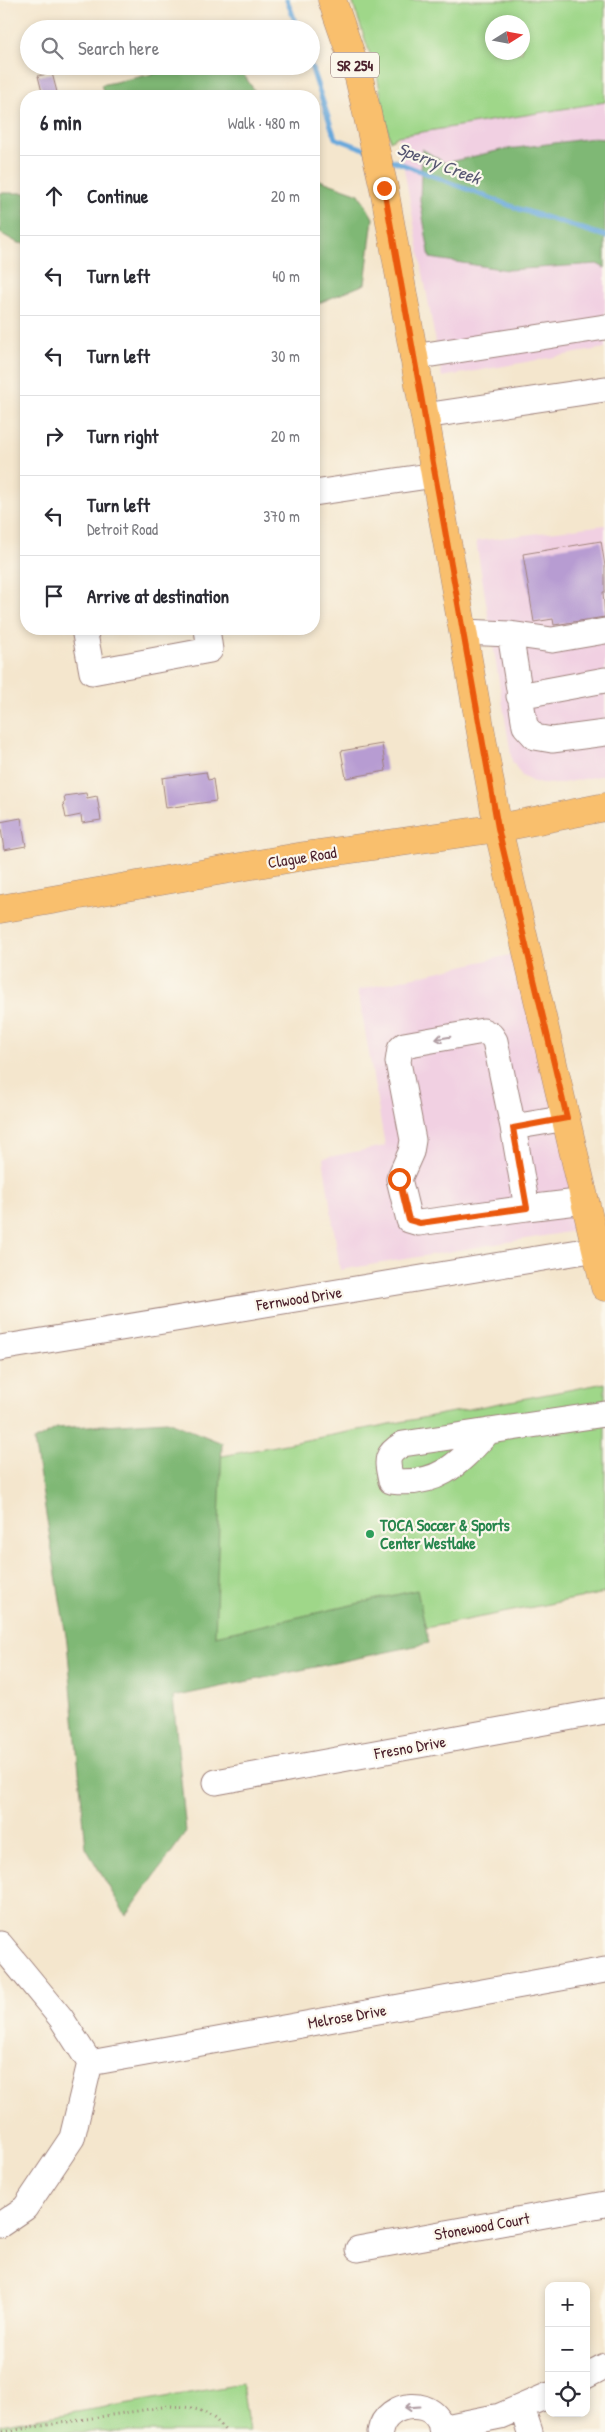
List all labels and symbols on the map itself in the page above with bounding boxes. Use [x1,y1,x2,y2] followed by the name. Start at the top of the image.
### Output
[485,15,530,60] north arrow
[331,52,379,78] road number: SR 254
[394,136,486,191] water label: Sperry Creek
[373,177,396,200] route end
[266,841,338,873] street label: Clague Road
[436,1034,452,1044] one-way arrow
[388,1168,411,1191] route start
[254,1280,344,1316] street label: Fernwood Drive
[379,1514,511,1554] place label: TOCA Soccer & Sports Center Westlake
[364,1528,376,1540] marker: TOCA Soccer & Sports Center Westlake
[372,1730,448,1764] street label: Fresno Drive
[306,1998,388,2034] street label: Melrose Drive
[433,2207,532,2245] street label: Stonewood Court
[404,2403,420,2412] one-way arrow

